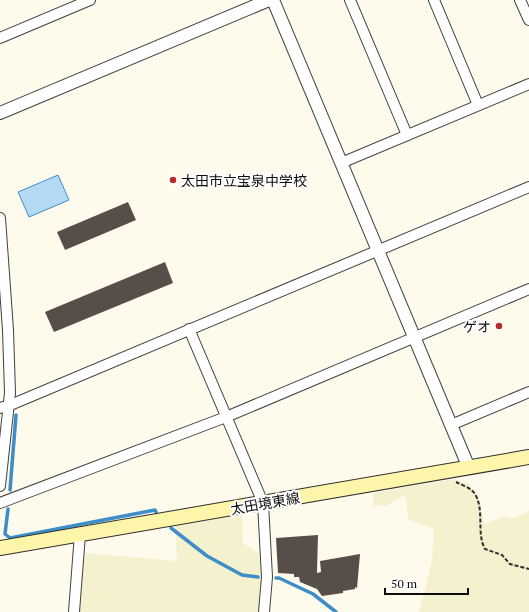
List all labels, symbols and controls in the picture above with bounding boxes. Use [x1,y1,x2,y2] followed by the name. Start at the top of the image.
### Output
[181,171,307,190] place label: 太田市立宝泉中学校
[168,175,178,185] marker: 太田市立宝泉中学校
[463,317,491,336] place label: ゲオ
[494,321,504,331] marker: ゲオ
[229,488,301,518] street label: 太田境東線
[385,570,468,596] scale bar
[391,576,418,591] text: 50 m

